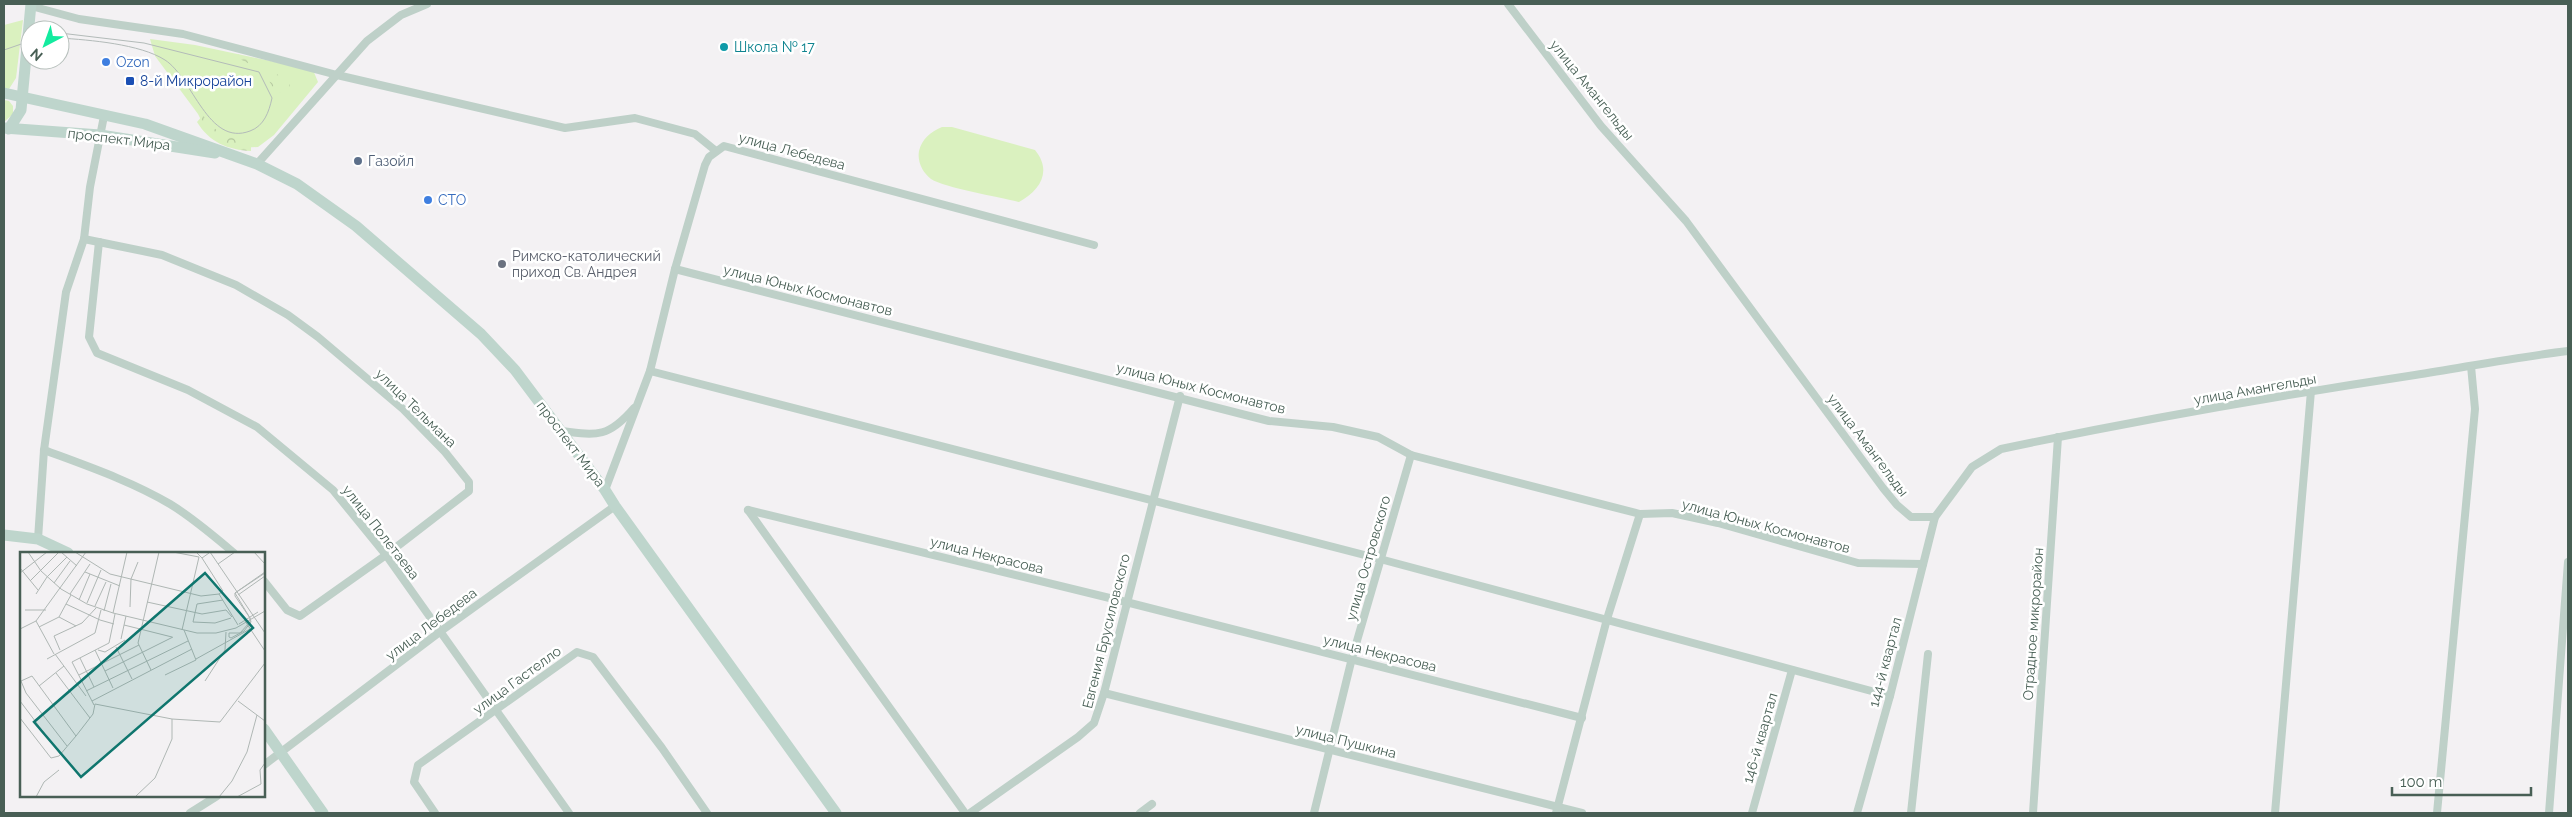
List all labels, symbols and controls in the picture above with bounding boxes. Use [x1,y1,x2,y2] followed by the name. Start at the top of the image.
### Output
[20,20,70,70] north arrow
[1547,37,1637,143] street label: улица Амангельды
[734,39,815,55] place label: Школа № 17
[718,41,730,53] marker: Школа № 17
[27,45,46,64] text: N
[116,54,150,70] place label: Ozon
[100,56,112,68] marker: Ozon
[140,73,252,89] place label: 8-й Микрорайон
[124,75,136,87] marker: 8-й Микрорайон
[67,125,171,153] street label: проспект Мира
[737,129,847,173] street label: улица Лебедева
[368,153,414,169] place label: Газойл
[352,155,364,167] marker: Газойл
[438,192,466,208] place label: СТО
[422,194,434,206] marker: СТО
[512,248,661,280] place label: Римско-католический приход Св. Андрея
[496,258,508,270] marker: Римско-католический приход Св. Андрея
[722,261,894,319] street label: улица Юных Космонавтов
[1115,359,1287,417] street label: улица Юных Космонавтов
[372,365,460,451] street label: улица Тельмана
[2192,370,2318,408] street label: улица Амангельды
[1824,391,1912,499] street label: улица Амангельды
[534,398,608,490] street label: проспект Мира
[339,482,423,582] street label: улица Полетаева
[1342,494,1394,622] street label: улица Островского
[1680,496,1852,556] street label: улица Юных Космонавтов
[929,533,1045,577] street label: улица Некрасова
[2020,547,2046,701] street label: Отрадное микрорайон
[20,552,265,797] inset map
[1079,552,1133,710] street label: Евгения Брусиловского
[382,585,480,663] street label: улица Лебедева
[1865,615,1905,709] street label: 144-й квартал
[1322,631,1438,675] street label: улица Некрасова
[470,643,564,717] street label: улица Гастелло
[1739,691,1781,785] street label: 146-й квартал
[1294,721,1398,761] street label: улица Пушкина
[2392,764,2531,796] scale bar
[2400,773,2442,791] text: 100 m

